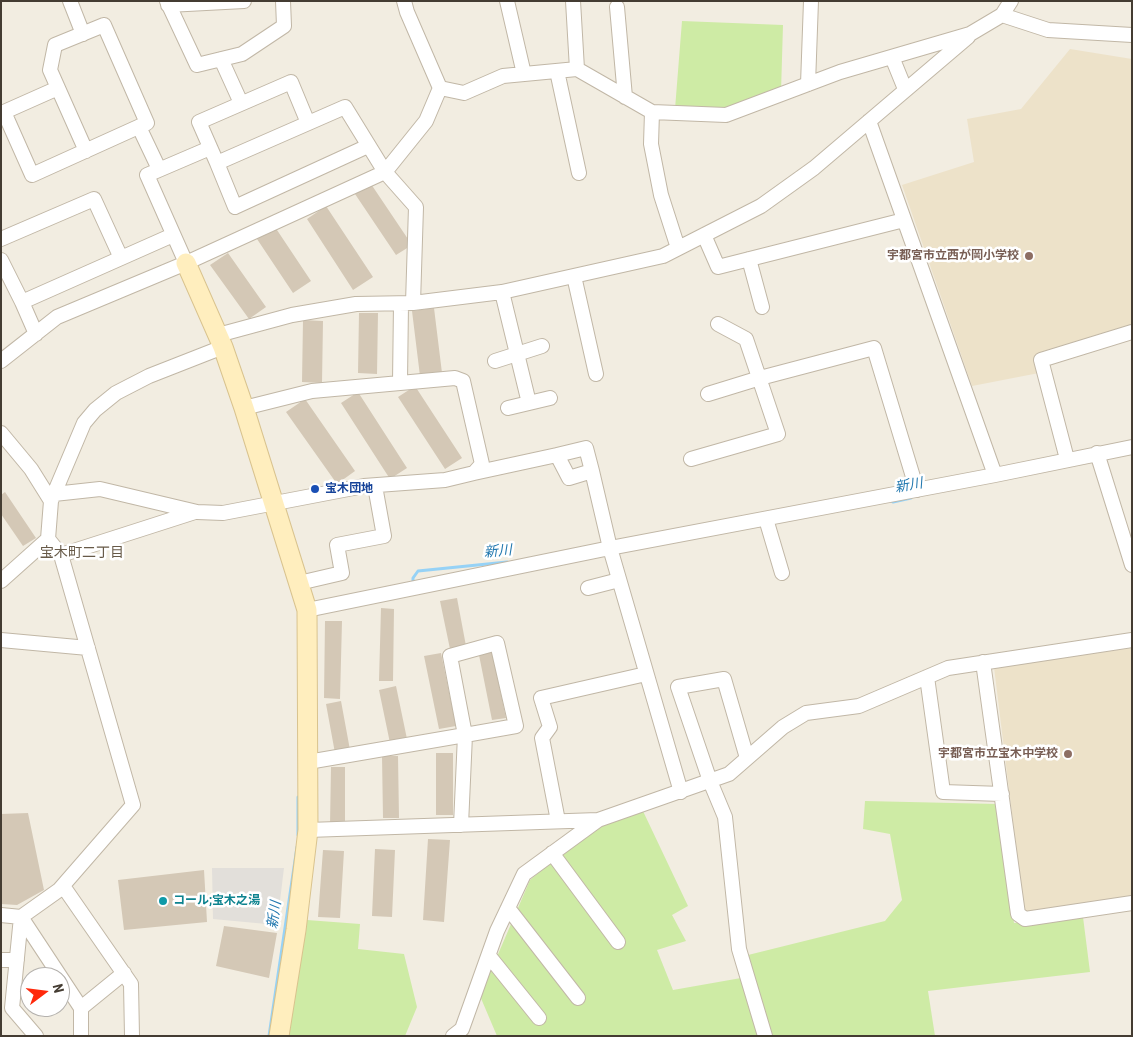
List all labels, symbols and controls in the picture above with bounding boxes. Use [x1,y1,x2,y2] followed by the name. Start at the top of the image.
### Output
[887,249,1019,263] place label: 宇都宮市立西が岡小学校
[1023,250,1035,262] marker: 宇都宮市立西が岡小学校
[894,475,924,497] water label: 新川
[325,482,373,496] place label: 宝木団地
[309,483,321,495] marker: 宝木団地
[483,542,513,562] water label: 新川
[40,545,124,561] district label: 宝木町二丁目
[938,747,1058,761] place label: 宇都宮市立宝木中学校
[1062,748,1074,760] marker: 宇都宮市立宝木中学校
[173,894,260,908] place label: コール;宝木之湯
[157,895,169,907] marker: コール;宝木之湯
[265,900,285,930] water label: 新川
[20,967,70,1017] north arrow
[50,982,67,995] text: N

